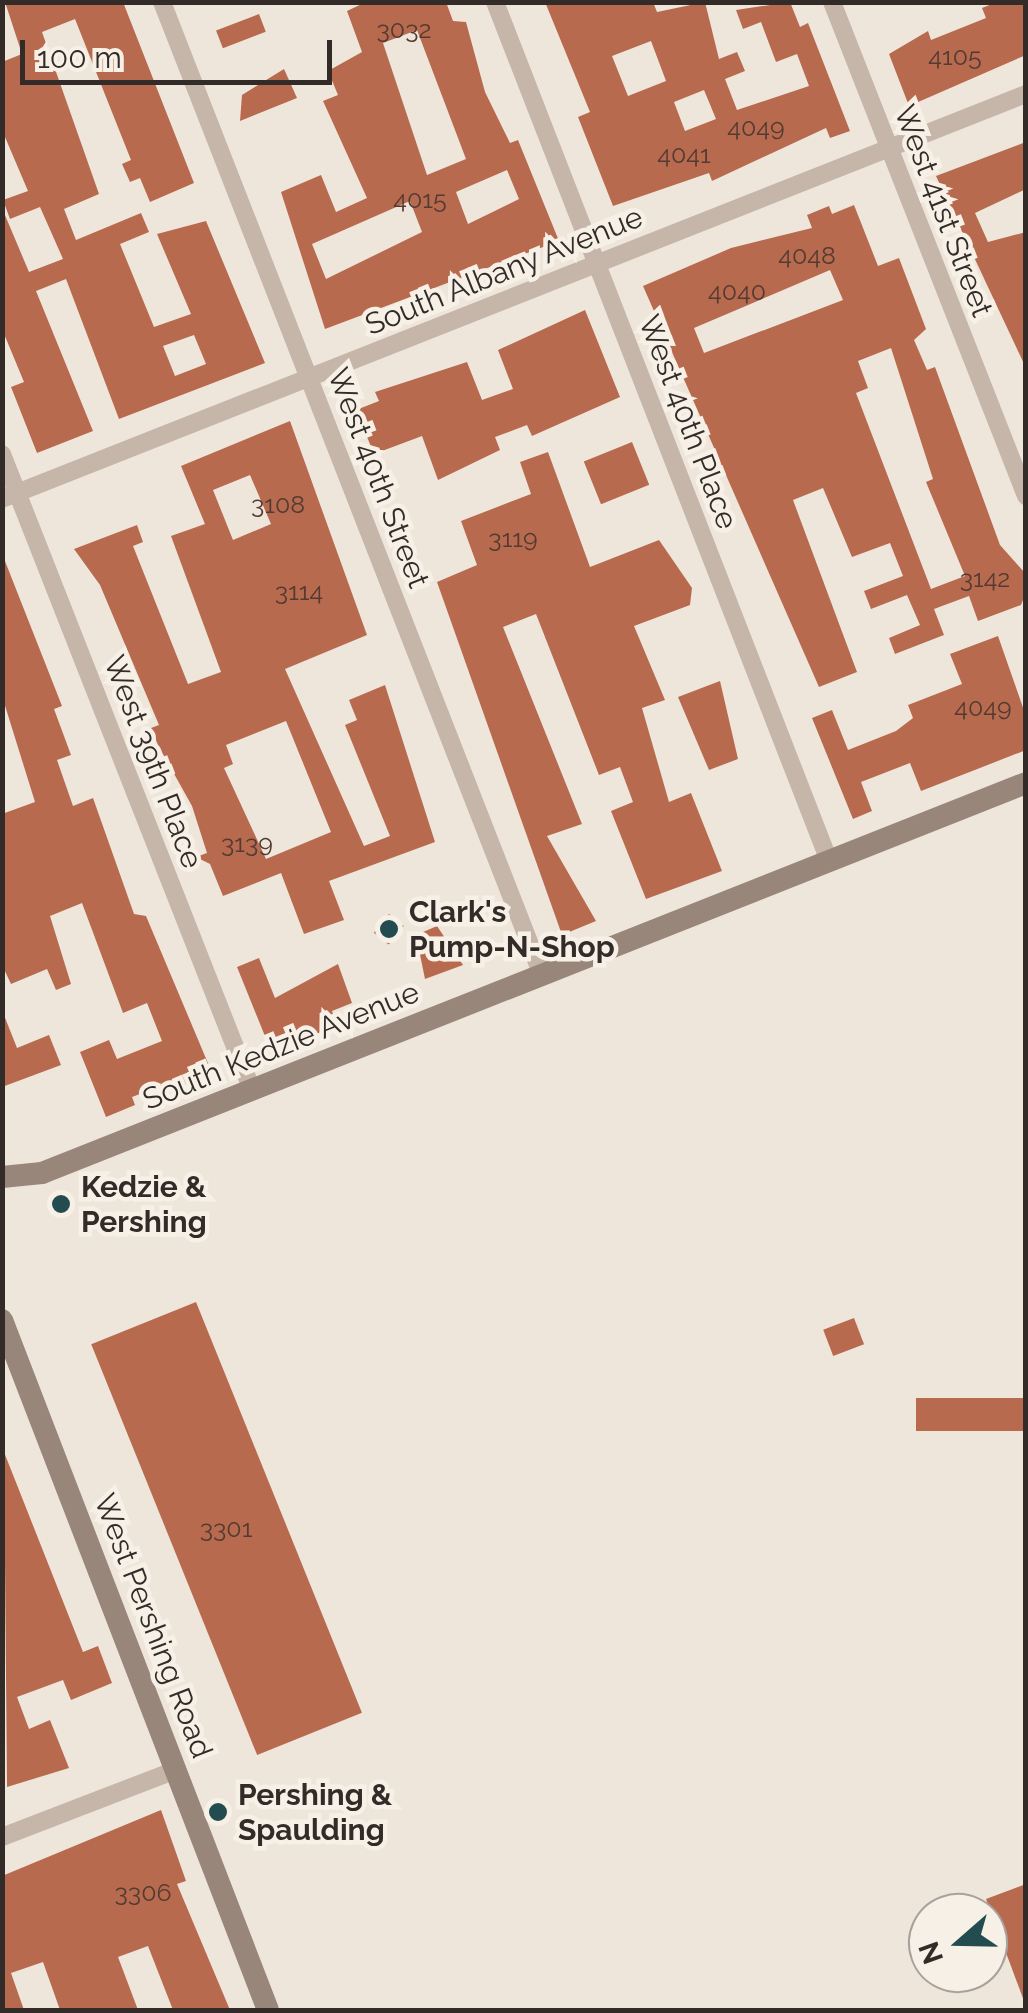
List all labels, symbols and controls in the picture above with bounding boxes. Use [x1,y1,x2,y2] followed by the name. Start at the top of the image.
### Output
[376,14,432,44] house number: 3032
[25,20,338,82] scale bar
[37,40,122,75] text: 100 m
[928,41,982,71] house number: 4105
[886,100,1000,322] street label: West 41st Street
[727,112,785,142] house number: 4049
[657,139,711,169] house number: 4041
[393,184,447,214] house number: 4015
[359,198,649,344] street label: South Albany Avenue
[778,240,836,270] house number: 4048
[708,276,766,306] house number: 4040
[631,310,745,534] street label: West 40th Place
[320,363,436,593] street label: West 40th Street
[251,489,305,519] house number: 3108
[488,523,538,553] house number: 3119
[960,563,1010,593] house number: 3142
[275,576,323,606] house number: 3114
[96,650,210,874] street label: West 39th Place
[954,692,1012,722] house number: 4049
[221,828,273,858] house number: 3139
[409,894,615,964] place label: Clark's Pump-N-Shop
[378,918,400,940] marker: Clark's Pump-N-Shop
[137,974,425,1118] street label: South Kedzie Avenue
[81,1169,207,1240] place label: Kedzie & Pershing
[50,1193,72,1215] marker: Kedzie & Pershing
[86,1489,220,1763] street label: West Pershing Road
[200,1513,252,1543] house number: 3301
[238,1777,392,1848] place label: Pershing & Spaulding
[207,1801,229,1823] marker: Pershing & Spaulding
[114,1877,172,1907] house number: 3306
[908,1893,1008,1993] north arrow
[912,1937,950,1968] text: N

